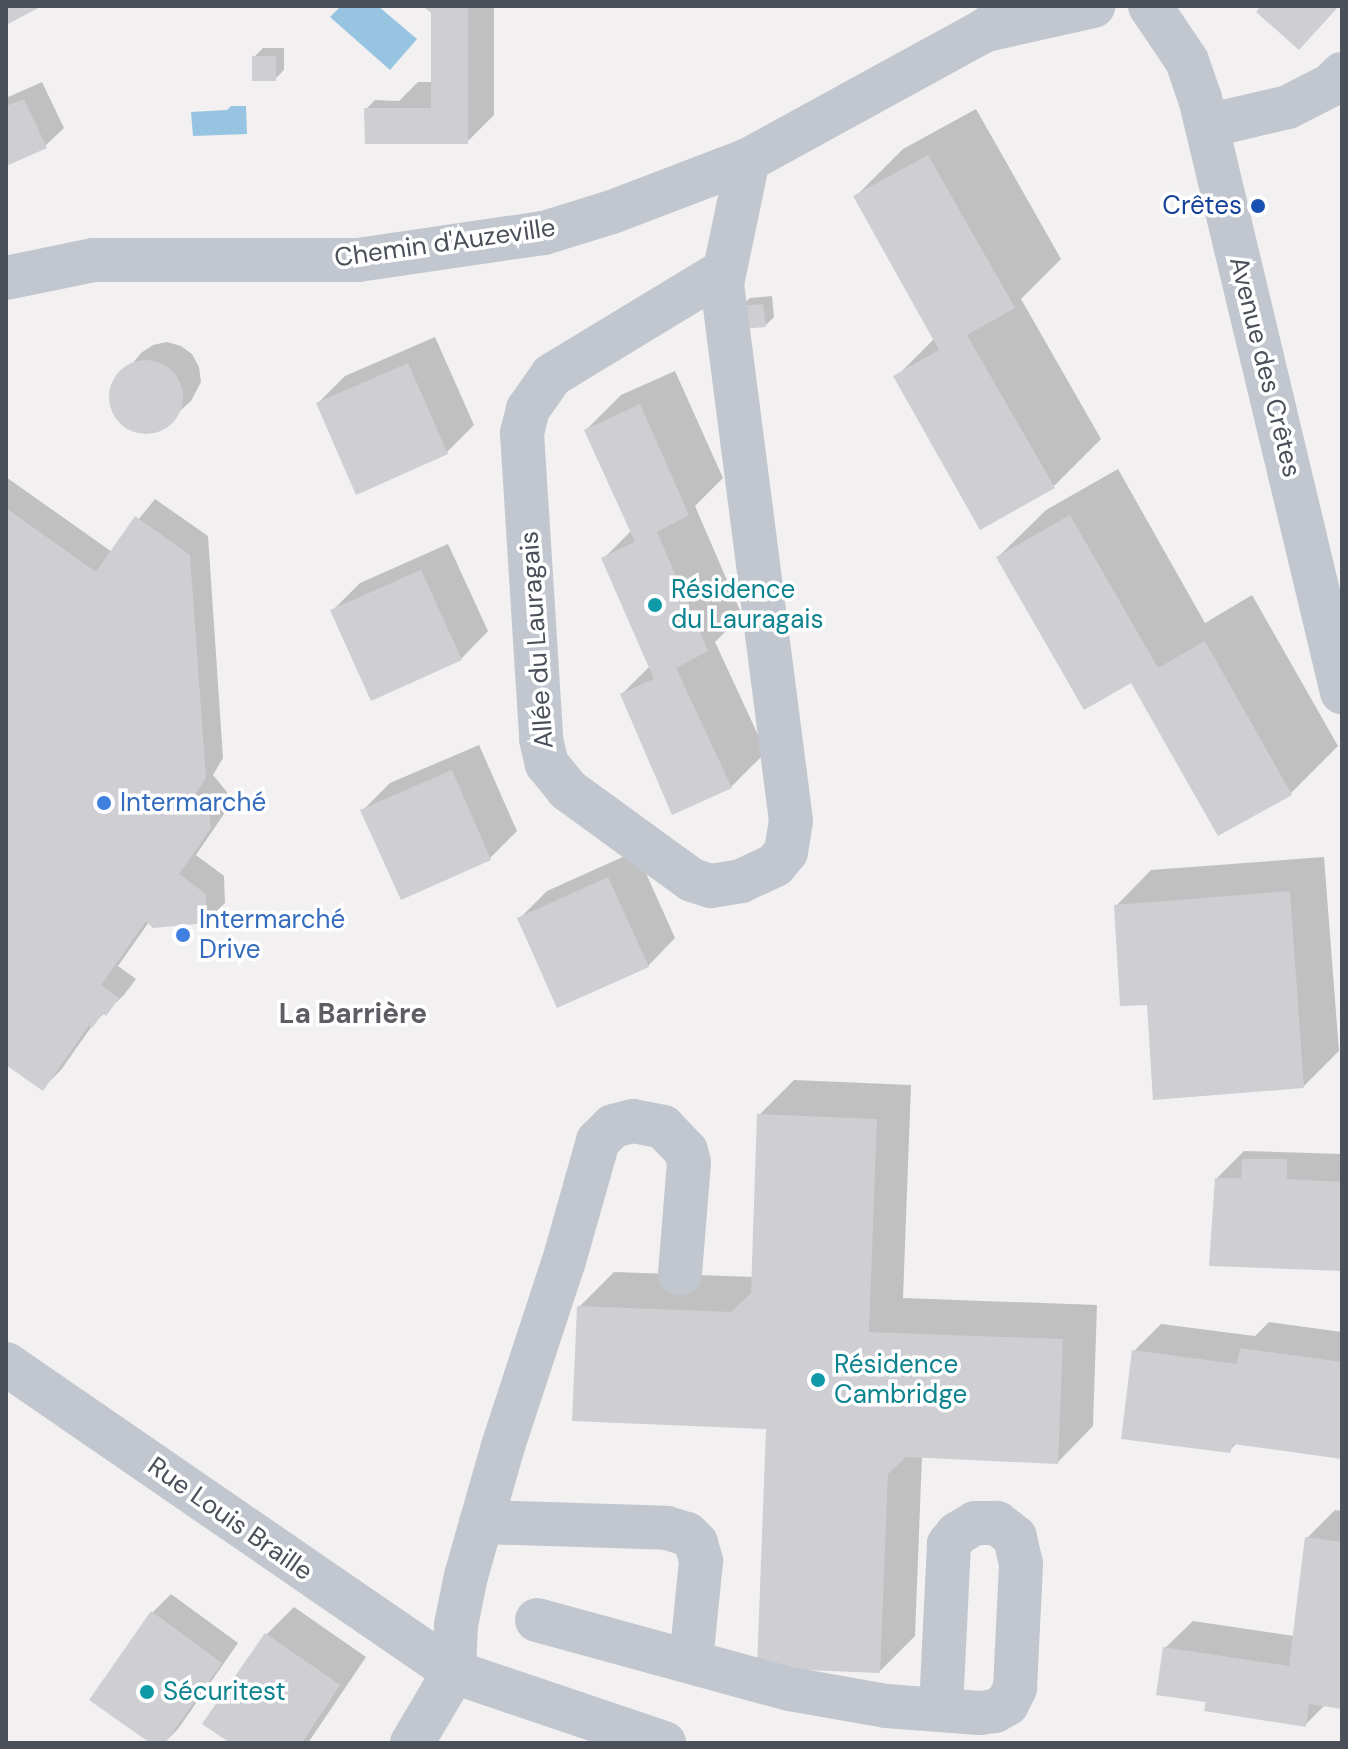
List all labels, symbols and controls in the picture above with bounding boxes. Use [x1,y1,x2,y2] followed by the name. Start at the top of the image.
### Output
[1162,190,1242,222] place label: Crêtes
[1249,197,1267,215] marker: Crêtes
[333,212,557,274] street label: Chemin d'Auzeville
[1223,254,1307,480] street label: Avenue des Crêtes
[514,530,560,750] street label: Allée du Lauragais
[671,574,824,636] place label: Résidence du Lauragais
[646,596,664,614] marker: Résidence du Lauragais
[120,787,266,819] place label: Intermarché
[95,794,113,812] marker: Intermarché
[199,904,345,966] place label: Intermarché Drive
[174,926,192,944] marker: Intermarché Drive
[279,997,427,1031] district label: La Barrière
[834,1349,967,1410] place label: Résidence Cambridge
[809,1371,827,1389] marker: Résidence Cambridge
[142,1451,318,1587] street label: Rue Louis Braille
[163,1676,286,1708] place label: Sécuritest
[138,1683,156,1701] marker: Sécuritest

